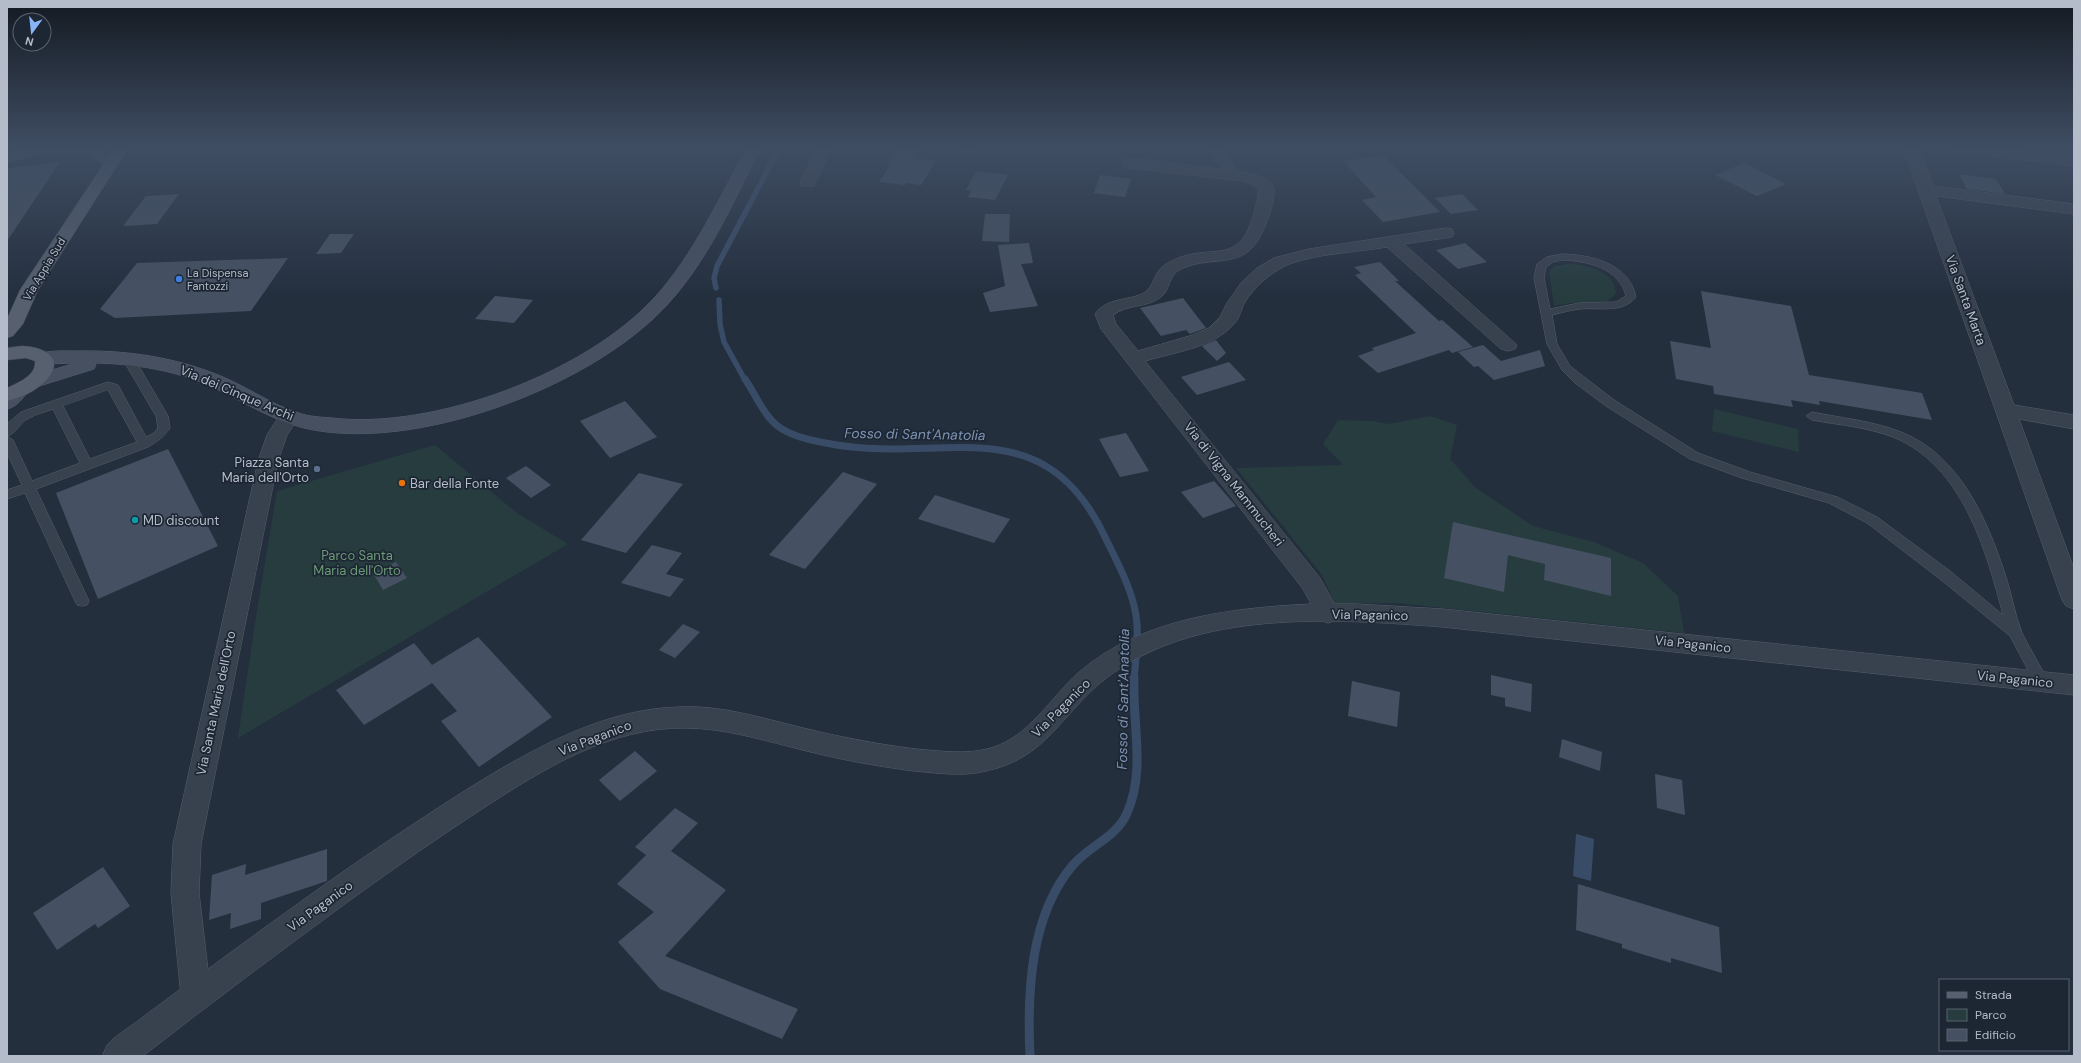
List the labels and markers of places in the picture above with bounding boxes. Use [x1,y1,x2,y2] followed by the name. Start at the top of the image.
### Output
[187,266,248,293] place label: La Dispensa Fantozzi
[174,274,184,284] marker: La Dispensa Fantozzi
[222,454,309,486] place label: Piazza Santa Maria dell'Orto
[312,464,322,474] marker: Piazza Santa Maria dell'Orto
[410,475,499,492] place label: Bar della Fonte
[397,478,407,488] marker: Bar della Fonte
[143,512,219,529] place label: MD discount
[130,515,140,525] marker: MD discount

